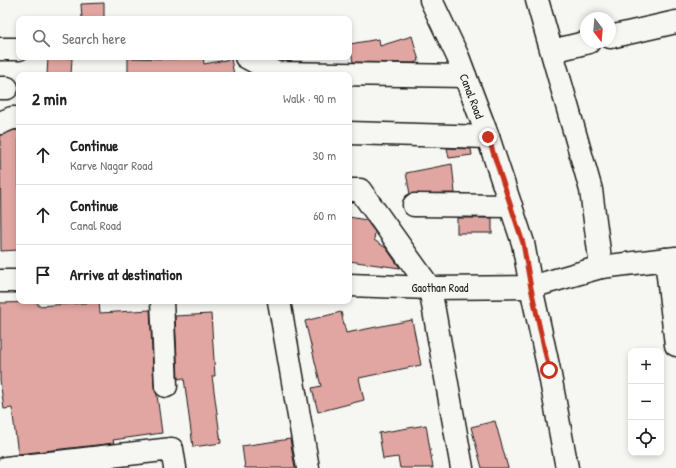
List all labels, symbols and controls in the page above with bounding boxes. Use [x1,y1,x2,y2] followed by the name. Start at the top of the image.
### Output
[580,12,616,48] north arrow
[16,16,352,60] search box
[30,27,52,49] icon: search
[62,28,126,49] text: Search here
[456,71,488,121] street label: Canal Road
[32,87,67,110] text: 2 min
[283,89,336,107] text: Walk · 90 m
[479,128,497,146] route end
[70,135,118,156] text: Continue
[32,144,54,166] icon: ahead
[313,146,336,164] text: 30 m
[70,156,152,174] text: Karve Nagar Road
[70,195,118,216] text: Continue
[32,204,54,226] icon: ahead
[313,206,336,224] text: 60 m
[70,216,121,234] text: Canal Road
[32,264,54,286] icon: arrive
[70,264,182,285] text: Arrive at destination
[411,279,469,296] street label: Gaothan Road
[628,348,664,456] map controls
[628,348,664,384] button: +
[540,361,558,379] route start
[628,384,664,420] button: −
[628,420,664,456] button: locate

